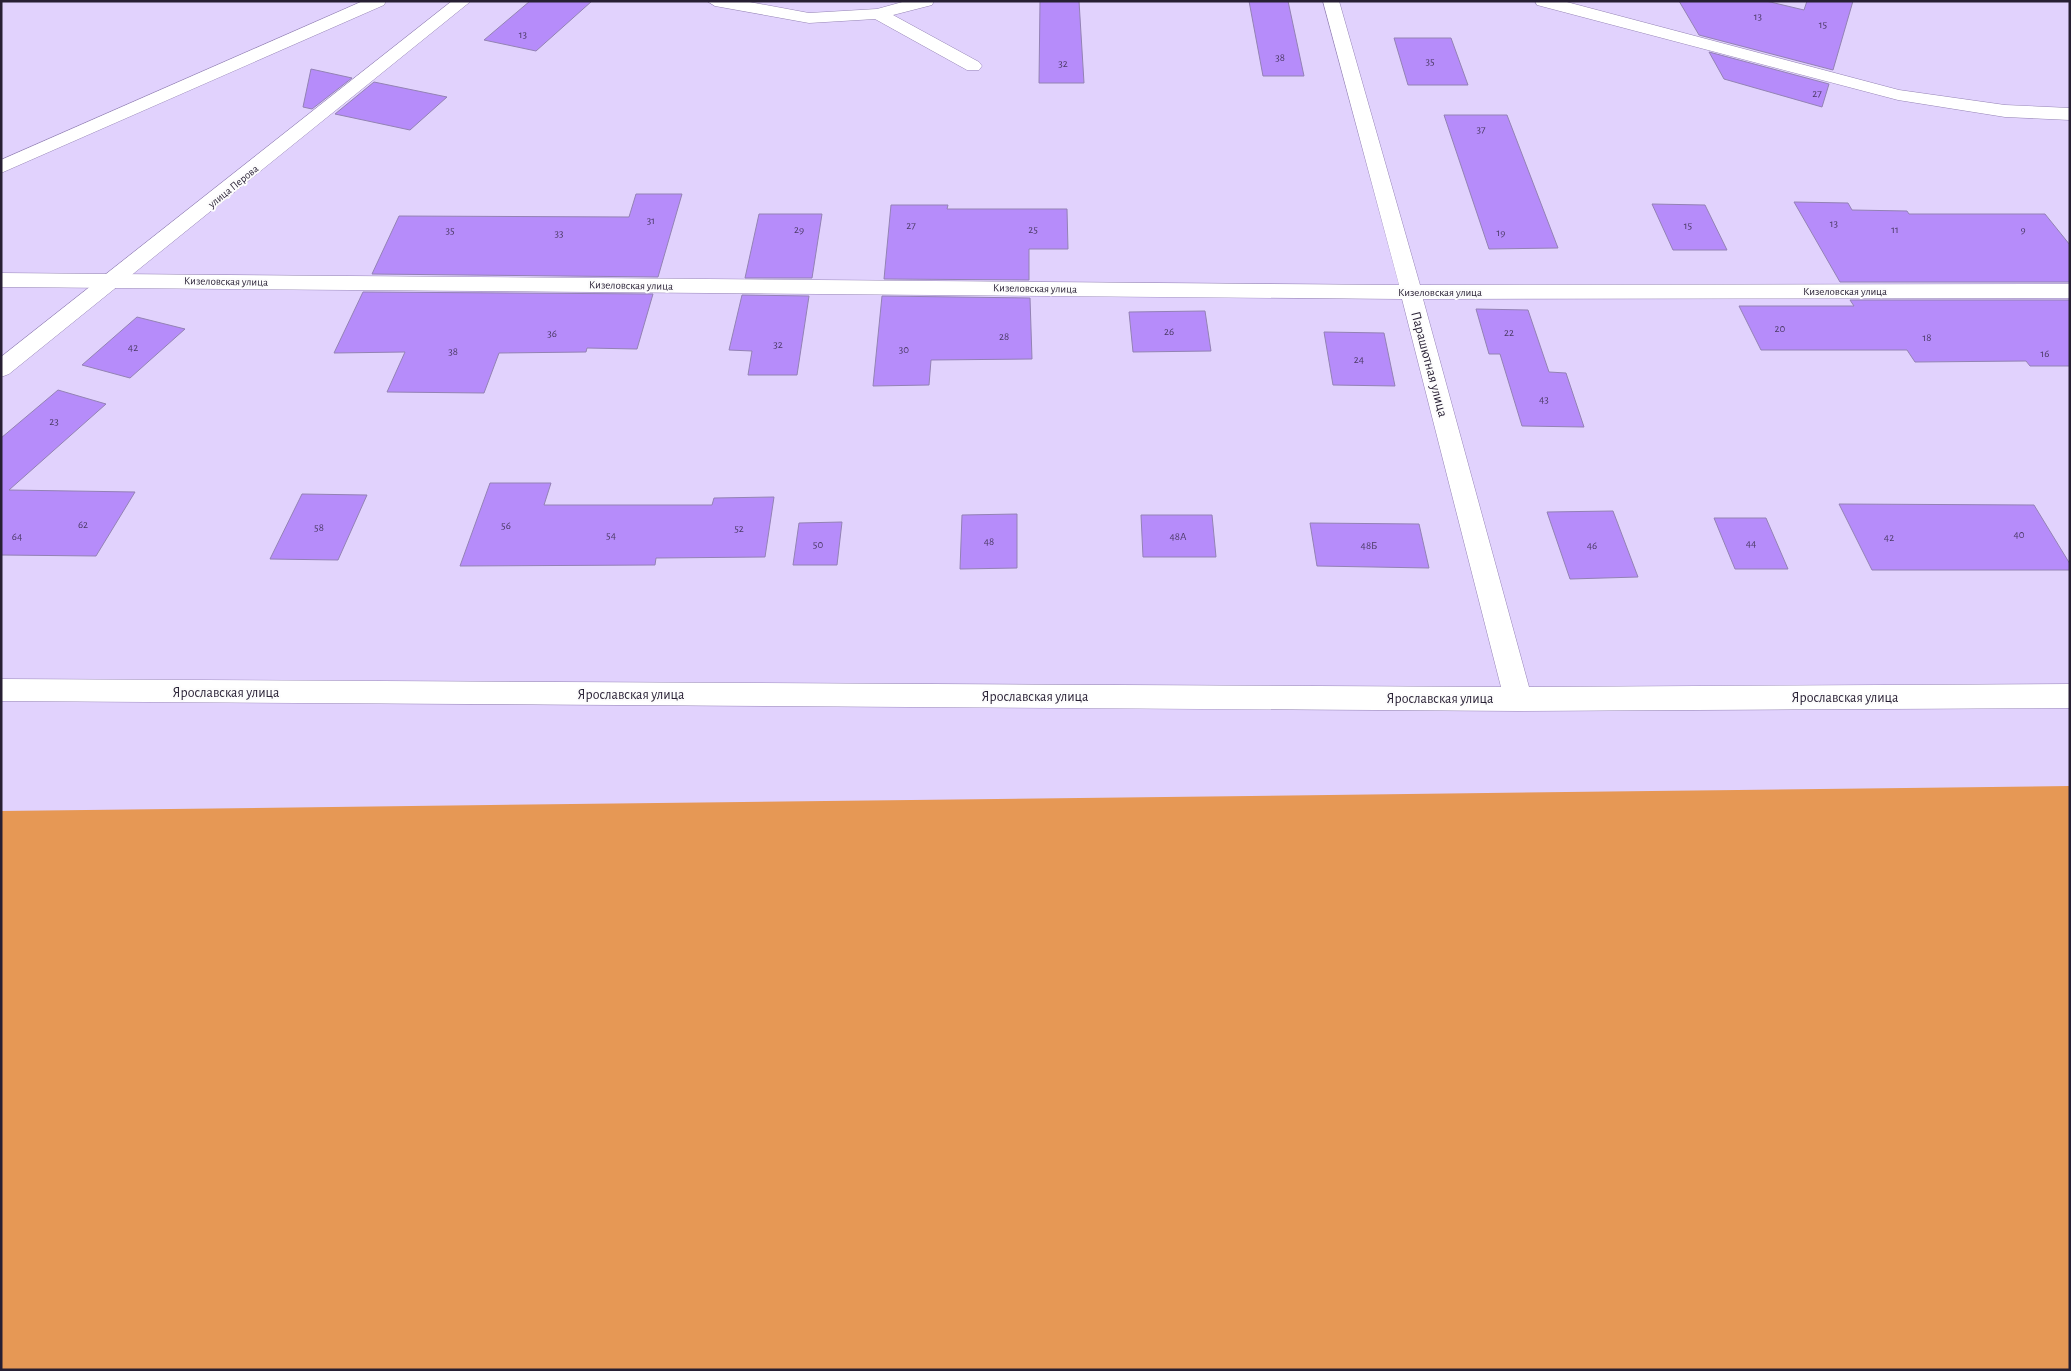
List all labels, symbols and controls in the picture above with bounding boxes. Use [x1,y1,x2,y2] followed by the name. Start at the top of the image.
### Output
[1754,11,1763,22] house number: 13
[1819,19,1828,30] house number: 15
[519,29,528,40] house number: 13
[1275,52,1285,63] house number: 38
[1425,56,1435,67] house number: 35
[1058,58,1068,69] house number: 32
[1812,88,1822,99] house number: 27
[1476,124,1486,135] house number: 37
[205,163,261,211] street label: улица Перова
[647,215,655,226] house number: 31
[1830,218,1839,229] house number: 13
[906,220,916,231] house number: 27
[1684,220,1693,231] house number: 15
[794,224,804,235] house number: 29
[1028,224,1038,235] house number: 25
[1891,224,1899,235] house number: 11
[2020,224,2026,235] house number: 9
[445,225,455,236] house number: 35
[1497,227,1505,238] house number: 19
[554,228,564,239] house number: 33
[184,275,268,288] street label: Кизеловская улица
[589,279,673,292] street label: Кизеловская улица
[993,282,1077,295] street label: Кизеловская улица
[1803,286,1887,297] street label: Кизеловская улица
[1398,287,1482,298] street label: Кизеловская улица
[1408,310,1450,419] street label: Парашютная улица
[1775,323,1786,334] house number: 20
[1164,326,1174,337] house number: 26
[1504,327,1514,338] house number: 22
[547,328,557,339] house number: 36
[999,331,1009,342] house number: 28
[1923,332,1932,343] house number: 18
[773,339,783,350] house number: 32
[128,342,138,353] house number: 42
[899,344,909,355] house number: 30
[448,346,458,357] house number: 38
[2041,348,2049,359] house number: 16
[1354,354,1364,365] house number: 24
[1539,394,1549,405] house number: 43
[49,416,59,427] house number: 23
[78,519,88,530] house number: 62
[501,520,511,531] house number: 56
[314,522,324,533] house number: 58
[734,523,744,534] house number: 52
[2013,529,2025,540] house number: 40
[606,530,616,541] house number: 54
[12,531,22,542] house number: 64
[1170,531,1187,542] house number: 48А
[1884,532,1894,543] house number: 42
[984,536,994,547] house number: 48
[1746,538,1756,549] house number: 44
[813,539,823,550] house number: 50
[1361,540,1377,551] house number: 48Б
[1587,540,1597,551] house number: 46
[173,686,280,700] street label: Ярославская улица
[578,688,685,702] street label: Ярославская улица
[982,690,1089,704] street label: Ярославская улица
[1792,691,1899,705] street label: Ярославская улица
[1387,692,1494,706] street label: Ярославская улица

